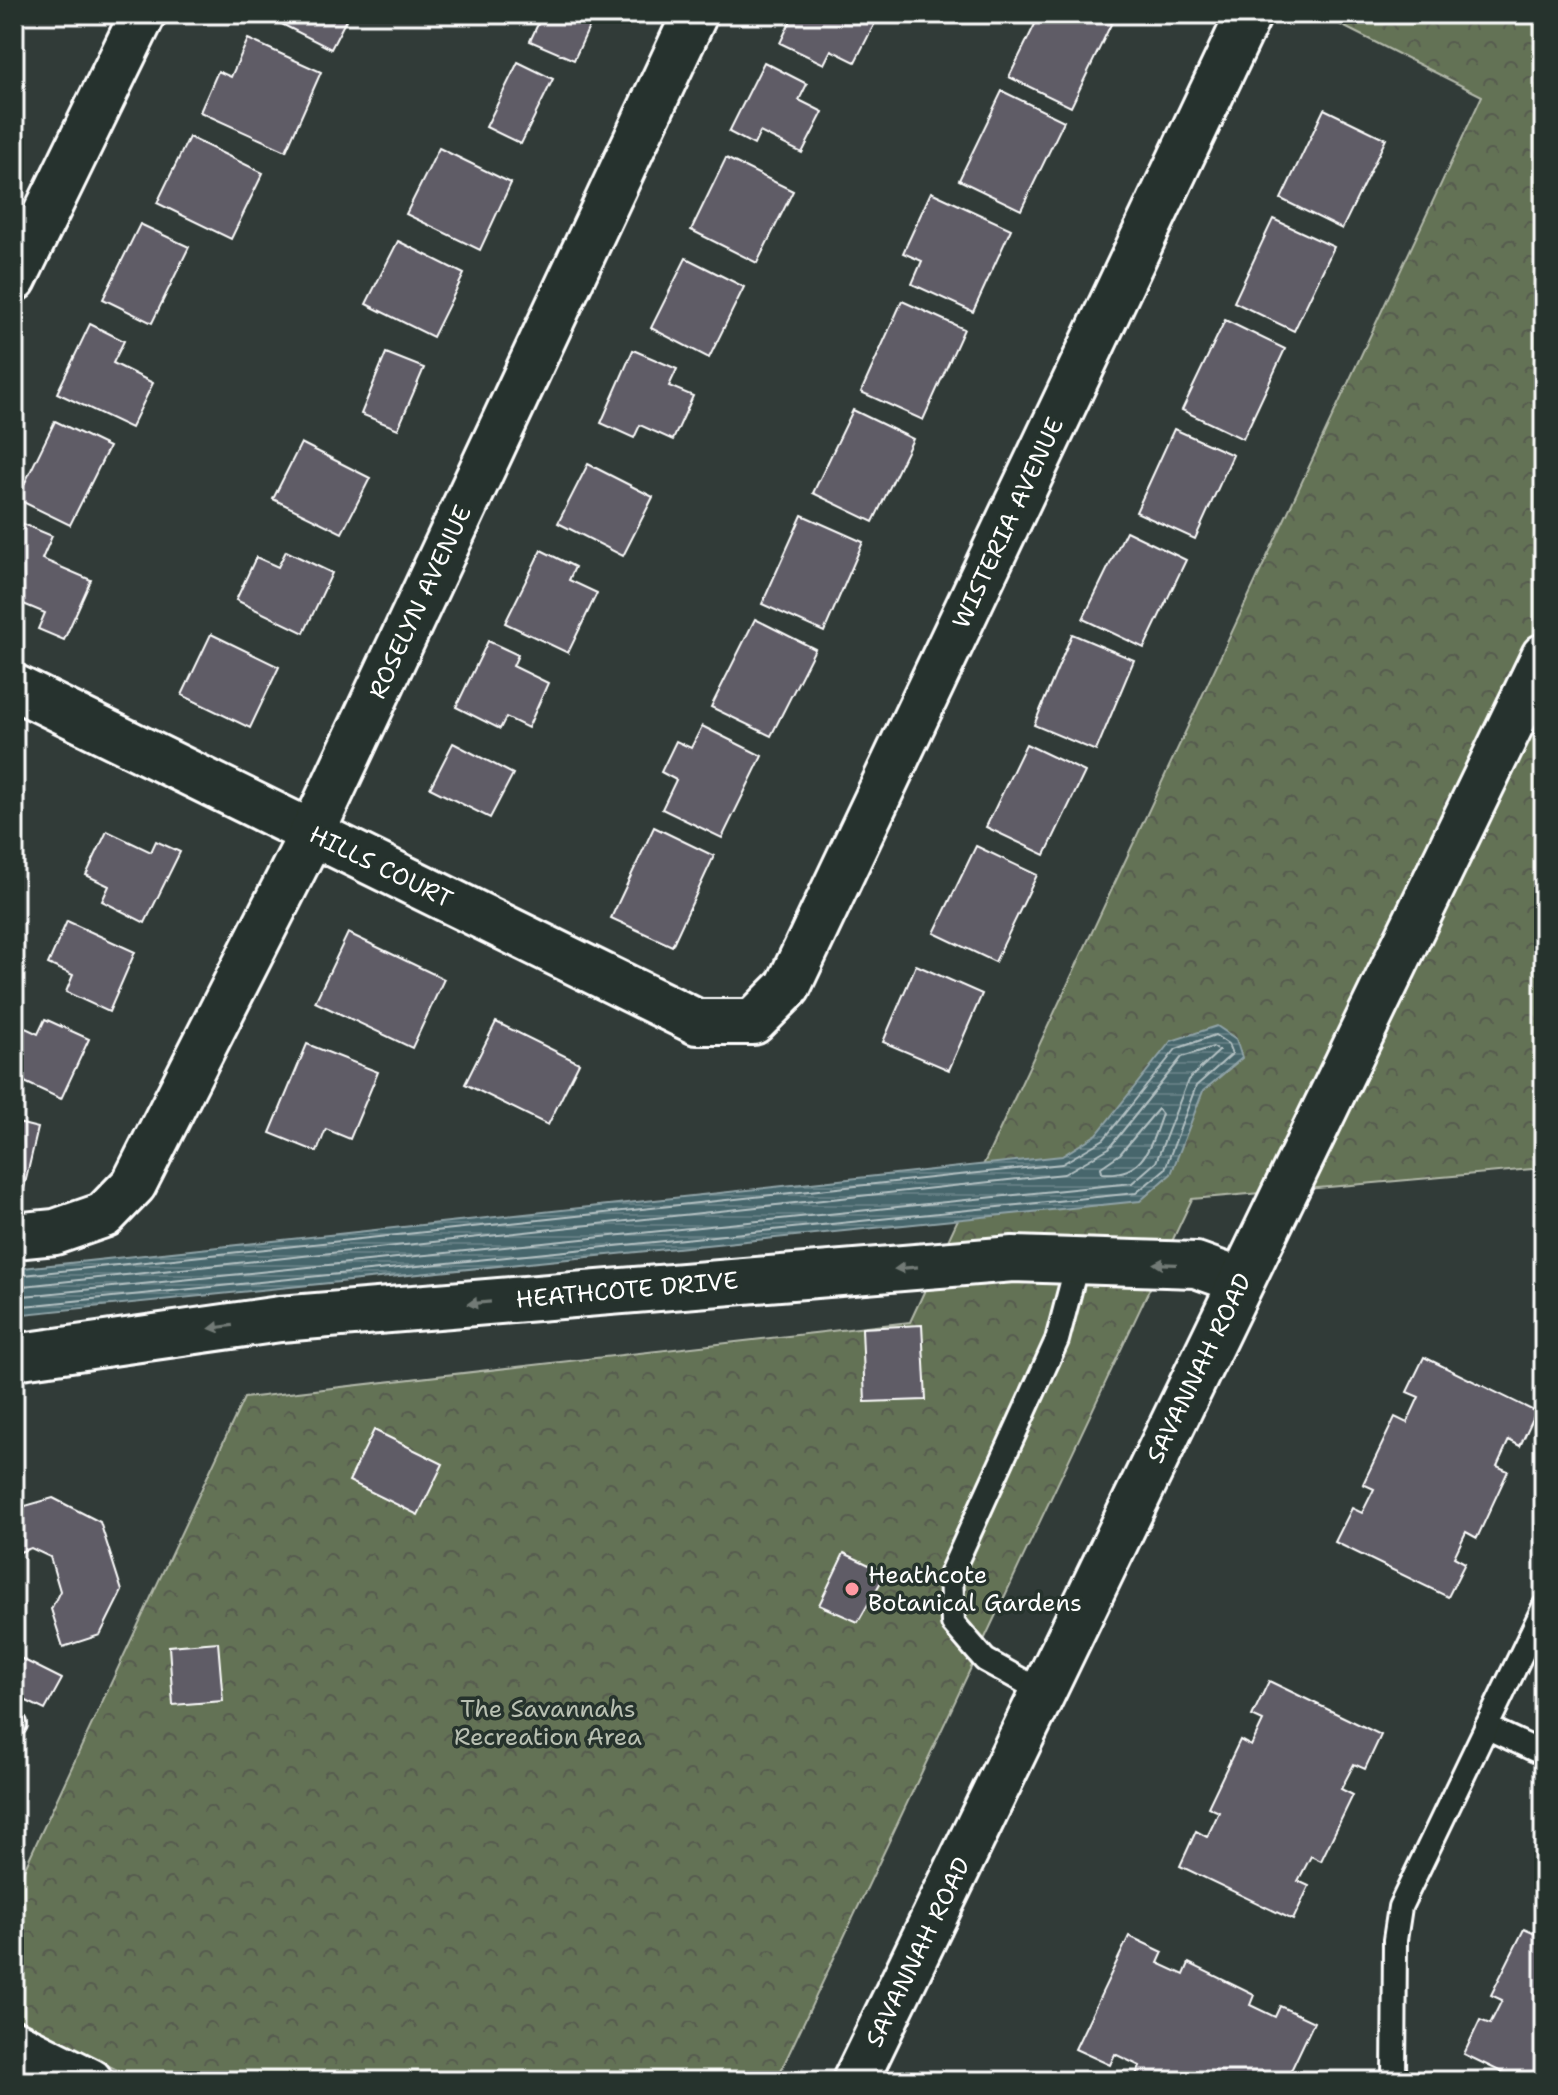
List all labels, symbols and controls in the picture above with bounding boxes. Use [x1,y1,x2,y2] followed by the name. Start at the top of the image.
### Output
[945,412,1071,634] street label: WISTERIA AVENUE
[361,500,479,704] street label: ROSELYN AVENUE
[304,818,458,916] street label: HILLS COURT
[1152,1257,1177,1270] one-way arrow
[893,1261,918,1274] one-way arrow
[514,1264,740,1316] street label: HEATHCOTE DRIVE
[1139,1268,1259,1468] street label: SAVANNAH ROAD
[466,1296,491,1309] one-way arrow
[208,1321,233,1334] one-way arrow
[868,1559,1082,1619] place label: Heathcote Botanical Gardens
[843,1580,861,1598] marker: Heathcote Botanical Gardens
[454,1693,642,1753] park label: The Savannahs Recreation Area
[858,1852,978,2052] street label: SAVANNAH ROAD

